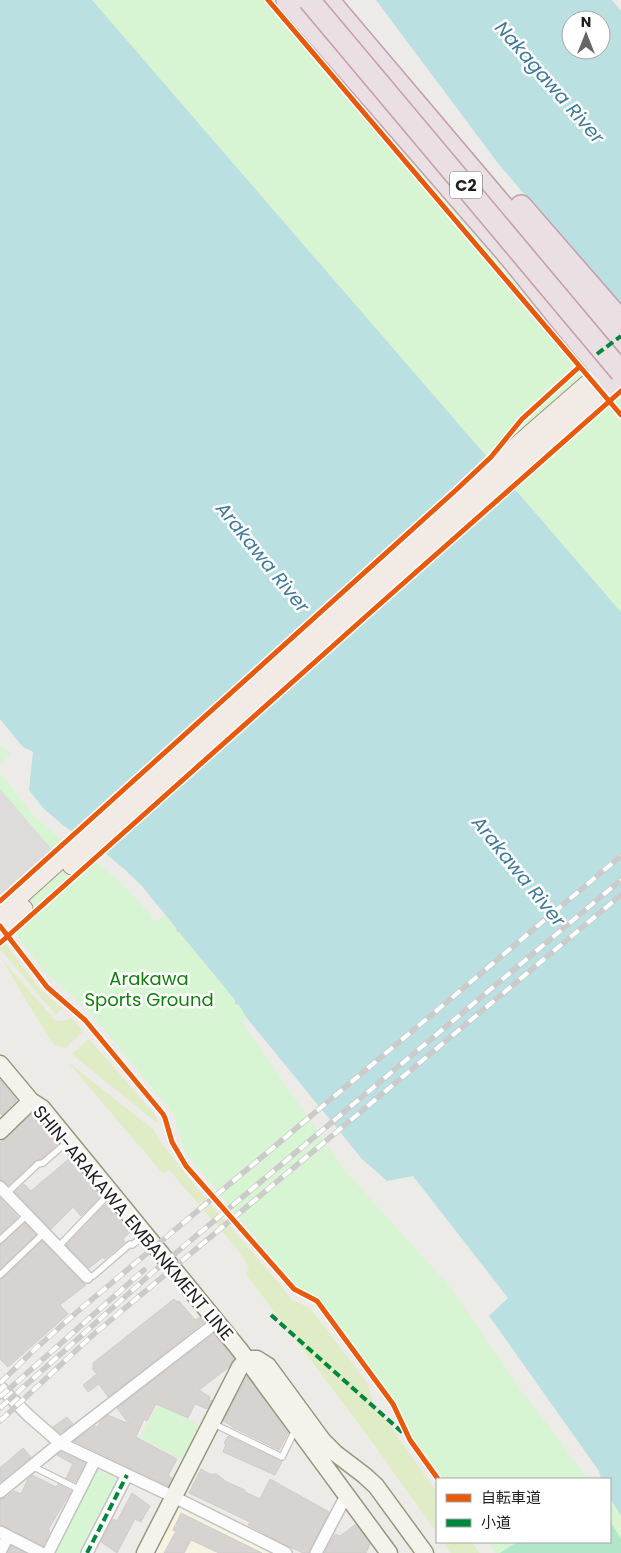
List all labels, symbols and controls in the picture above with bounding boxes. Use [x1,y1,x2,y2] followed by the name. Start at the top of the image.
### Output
[561,10,611,60] north arrow
[491,16,609,148] water label: Nakagawa River
[450,172,482,198] road number: C2
[209,495,316,619] water label: Arakawa River
[465,809,572,933] water label: Arakawa River
[84,966,214,1012] park label: Arakawa Sports Ground
[27,1100,239,1346] street label: SHIN-ARAKAWA EMBANKMENT LINE
[436,1478,611,1543] legend
[481,1487,541,1508] text: 自転車道
[481,1512,511,1533] text: 小道

